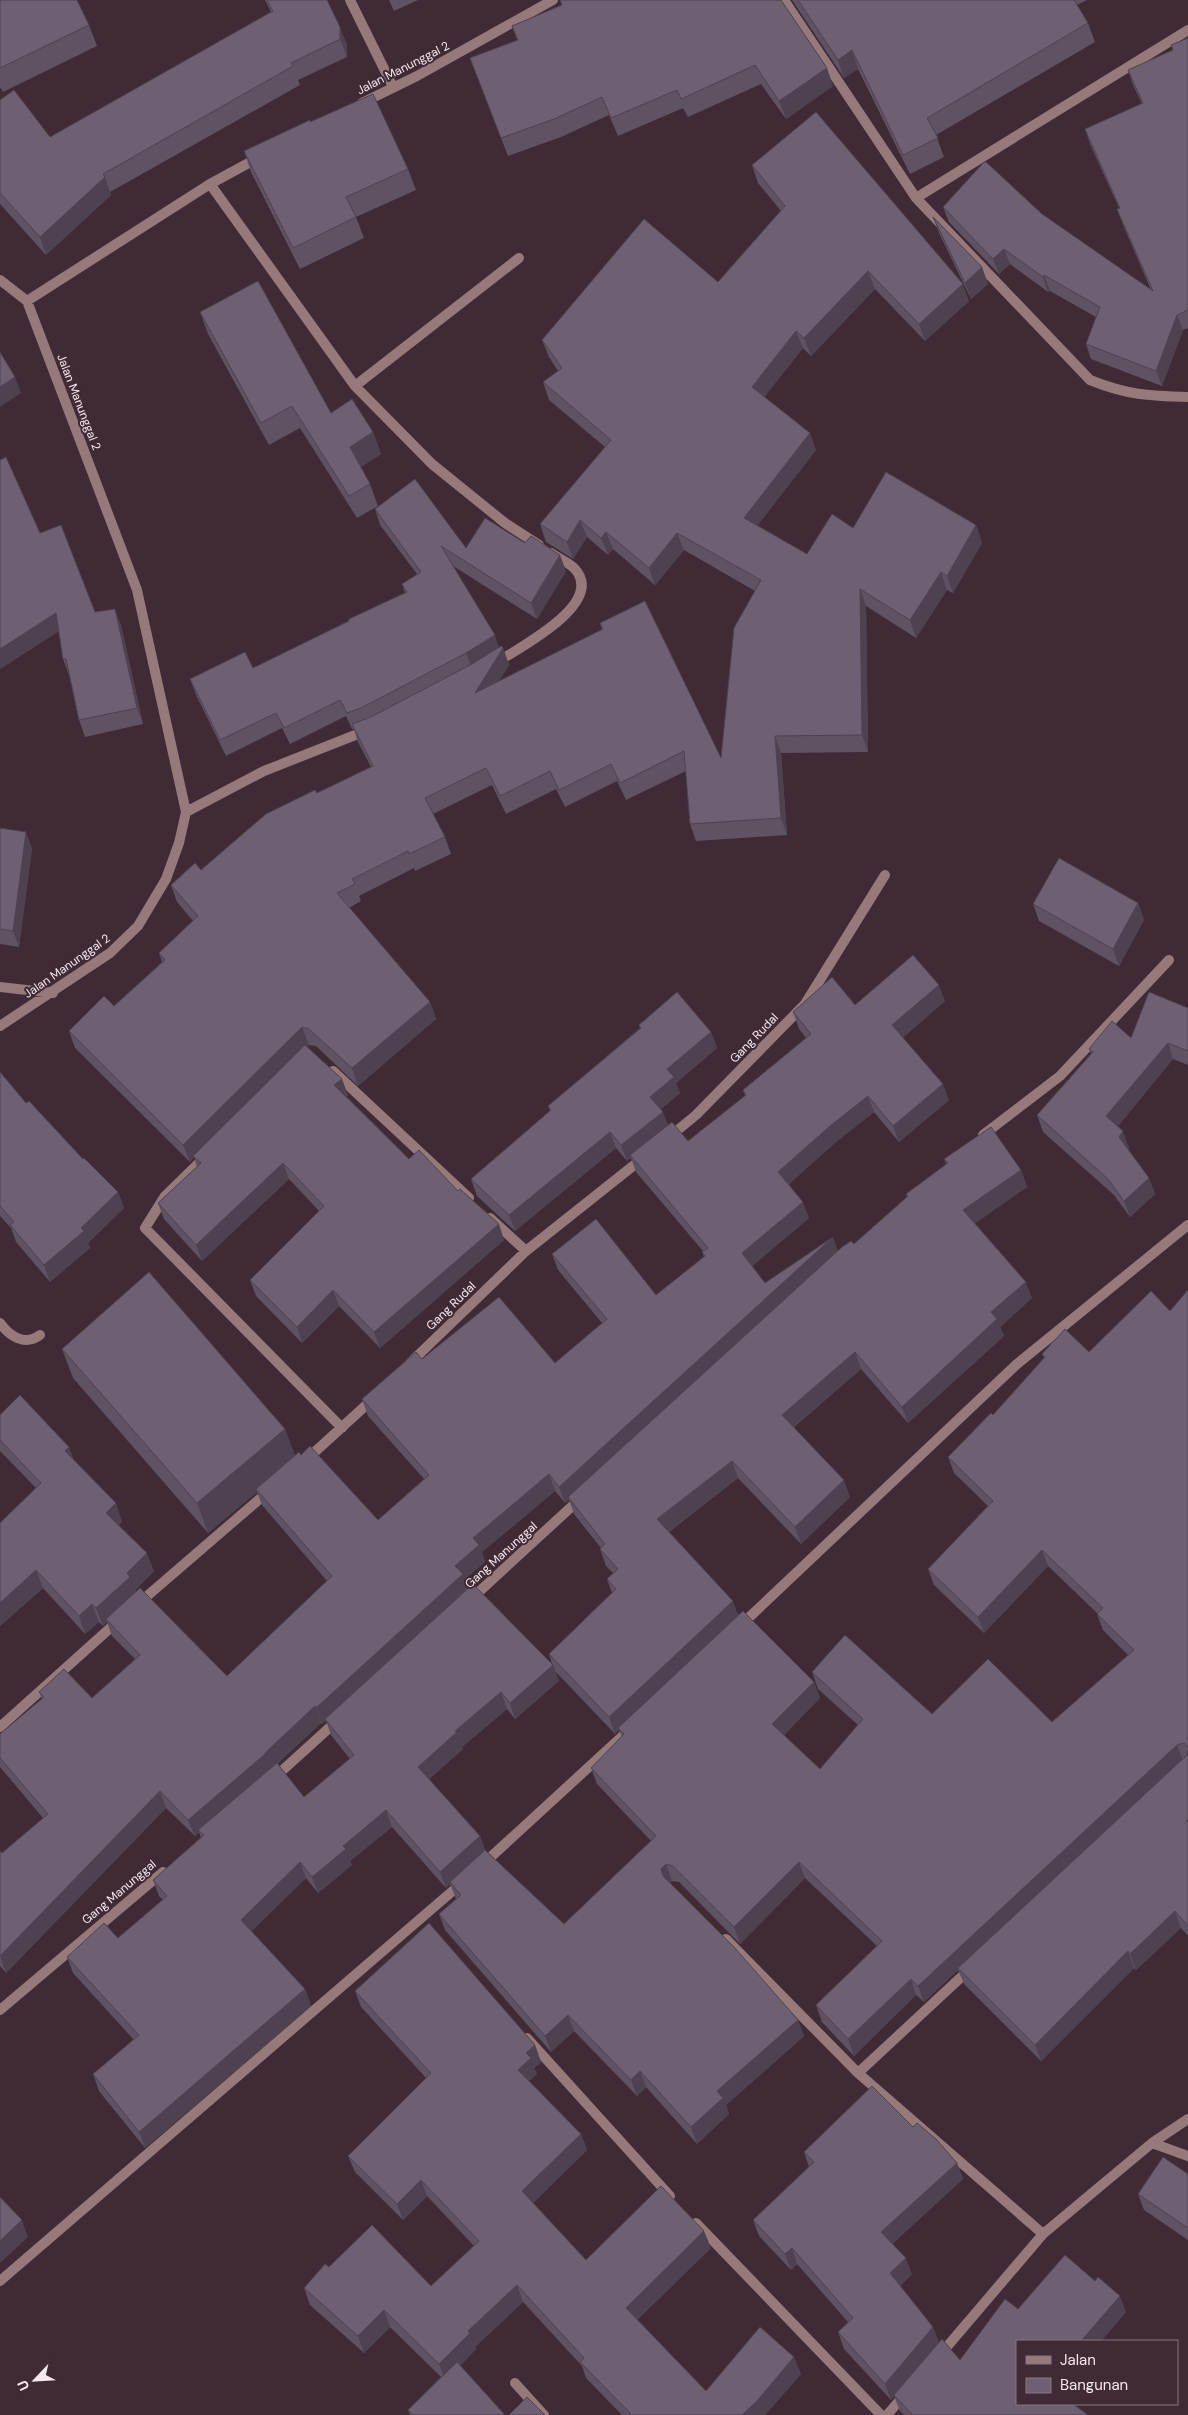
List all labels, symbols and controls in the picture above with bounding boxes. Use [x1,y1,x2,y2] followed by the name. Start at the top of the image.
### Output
[354,38,452,98] street label: Jalan Manunggal 2
[53,352,105,452] street label: Jalan Manunggal 2
[21,930,113,1002] street label: Jalan Manunggal 2
[726,1010,782,1066] street label: Gang Rudal
[423,1278,479,1334] street label: Gang Rudal
[461,1518,541,1592] street label: Gang Manunggal
[79,1856,159,1928] street label: Gang Manunggal
[1016,2340,1178,2405] legend
[1060,2350,1096,2370] text: Jalan
[10,2355,60,2405] north arrow
[1060,2375,1128,2395] text: Bangunan
[13,2377,33,2394] text: U

